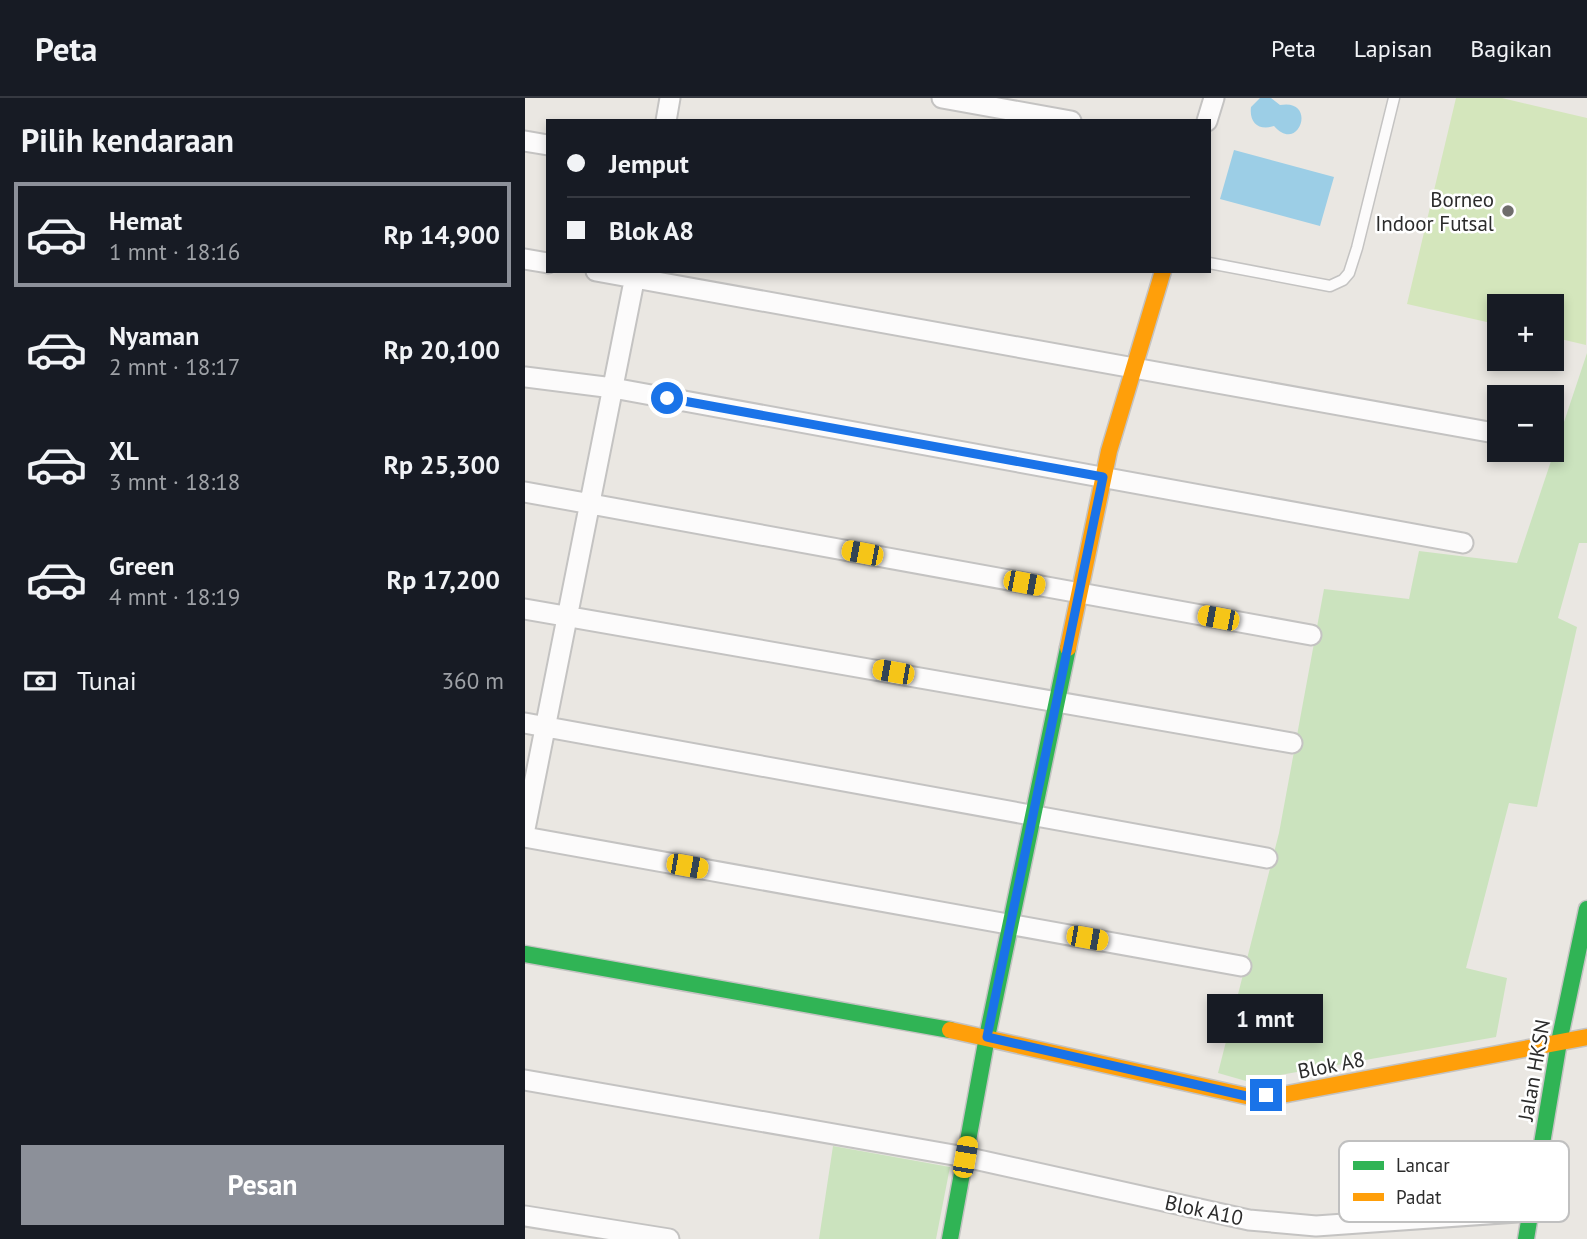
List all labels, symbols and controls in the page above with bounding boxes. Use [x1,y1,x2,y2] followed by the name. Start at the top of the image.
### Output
[35,27,97,70] text: Peta
[1271,33,1316,64] text: Peta
[1354,33,1432,64] text: Lapisan
[1470,33,1552,64] text: Bagikan
[21,119,234,161] text: Pilih kendaraan
[609,147,689,180] text: Jemput
[1375,186,1494,237] place label: Borneo Indoor Futsal
[25,203,88,266] icon: car
[1500,203,1516,219] marker: Borneo Indoor Futsal
[109,204,182,237] text: Hemat
[609,214,694,247] text: Blok A8
[383,218,500,251] text: Rp 14,900
[109,237,240,266] text: 1 mnt · 18:16
[1487,294,1564,462] map controls
[1487,294,1564,371] button: +
[25,318,88,381] icon: car
[109,319,199,352] text: Nyaman
[383,333,500,366] text: Rp 20,100
[109,352,240,381] text: 2 mnt · 18:17
[651,382,683,414] route start
[1487,385,1564,462] button: −
[25,433,88,496] icon: car
[109,434,139,467] text: XL
[383,448,500,481] text: Rp 25,300
[109,467,240,496] text: 3 mnt · 18:18
[840,539,885,567] car
[25,548,88,611] icon: car
[109,549,174,582] text: Green
[387,563,500,596] text: Rp 17,200
[1002,569,1047,597] car
[109,582,240,611] text: 4 mnt · 18:19
[1196,604,1241,632] car
[871,658,916,686] car
[21,662,59,700] icon: cash
[77,664,137,697] text: Tunai
[442,666,504,695] text: 360 m
[665,852,710,880] car
[1065,924,1110,952] car
[1208,993,1324,1042] callout: 1 mnt
[1236,1004,1294,1033] text: 1 mnt
[1512,1017,1556,1124] street label: Jalan HKSN
[1295,1045,1367,1085] street label: Blok A8
[1250,1079,1282,1111] route end
[952,1134,979,1180] car
[1339,1141,1569,1222] legend
[21,1145,504,1225] button: Pesan
[1396,1153,1450,1177] text: Lancar
[1396,1185,1442,1209] text: Padat
[1162,1189,1246,1231] street label: Blok A10

